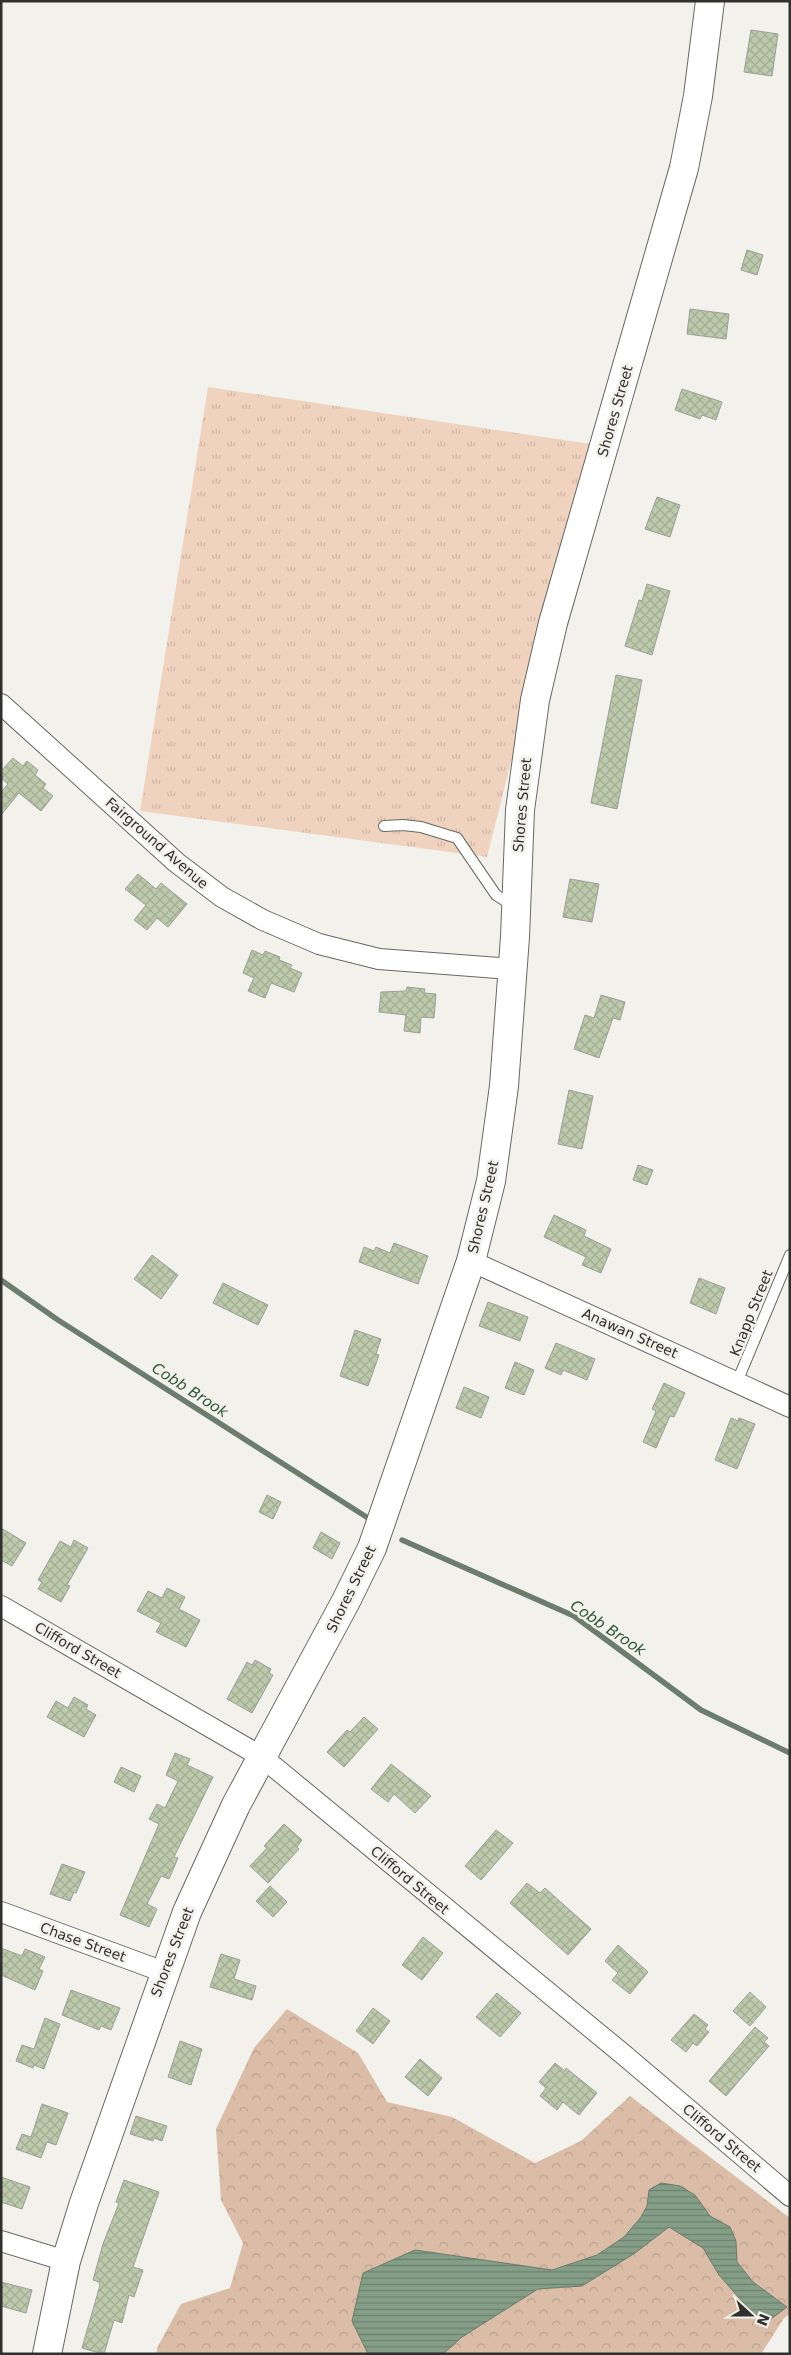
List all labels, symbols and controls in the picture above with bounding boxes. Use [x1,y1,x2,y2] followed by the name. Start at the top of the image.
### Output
[594,363,636,459] street label: Shores Street
[510,757,534,853] street label: Shores Street
[102,794,212,892] street label: Fairground Avenue
[465,1159,502,1255] street label: Shores Street
[726,1267,776,1358] street label: Knapp Street
[580,1305,681,1361] street label: Anawan Street
[149,1359,232,1422] water label: Cobb Brook
[323,1542,379,1635] street label: Shores Street
[567,1596,650,1661] water label: Cobb Brook
[32,1619,125,1681] street label: Clifford Street
[368,1843,453,1918] street label: Clifford Street
[148,1904,197,1999] street label: Shores Street
[38,1919,129,1965] street label: Chase Street
[680,2101,765,2176] street label: Clifford Street
[726,2290,776,2340] north arrow
[754,2311,773,2328] text: N

